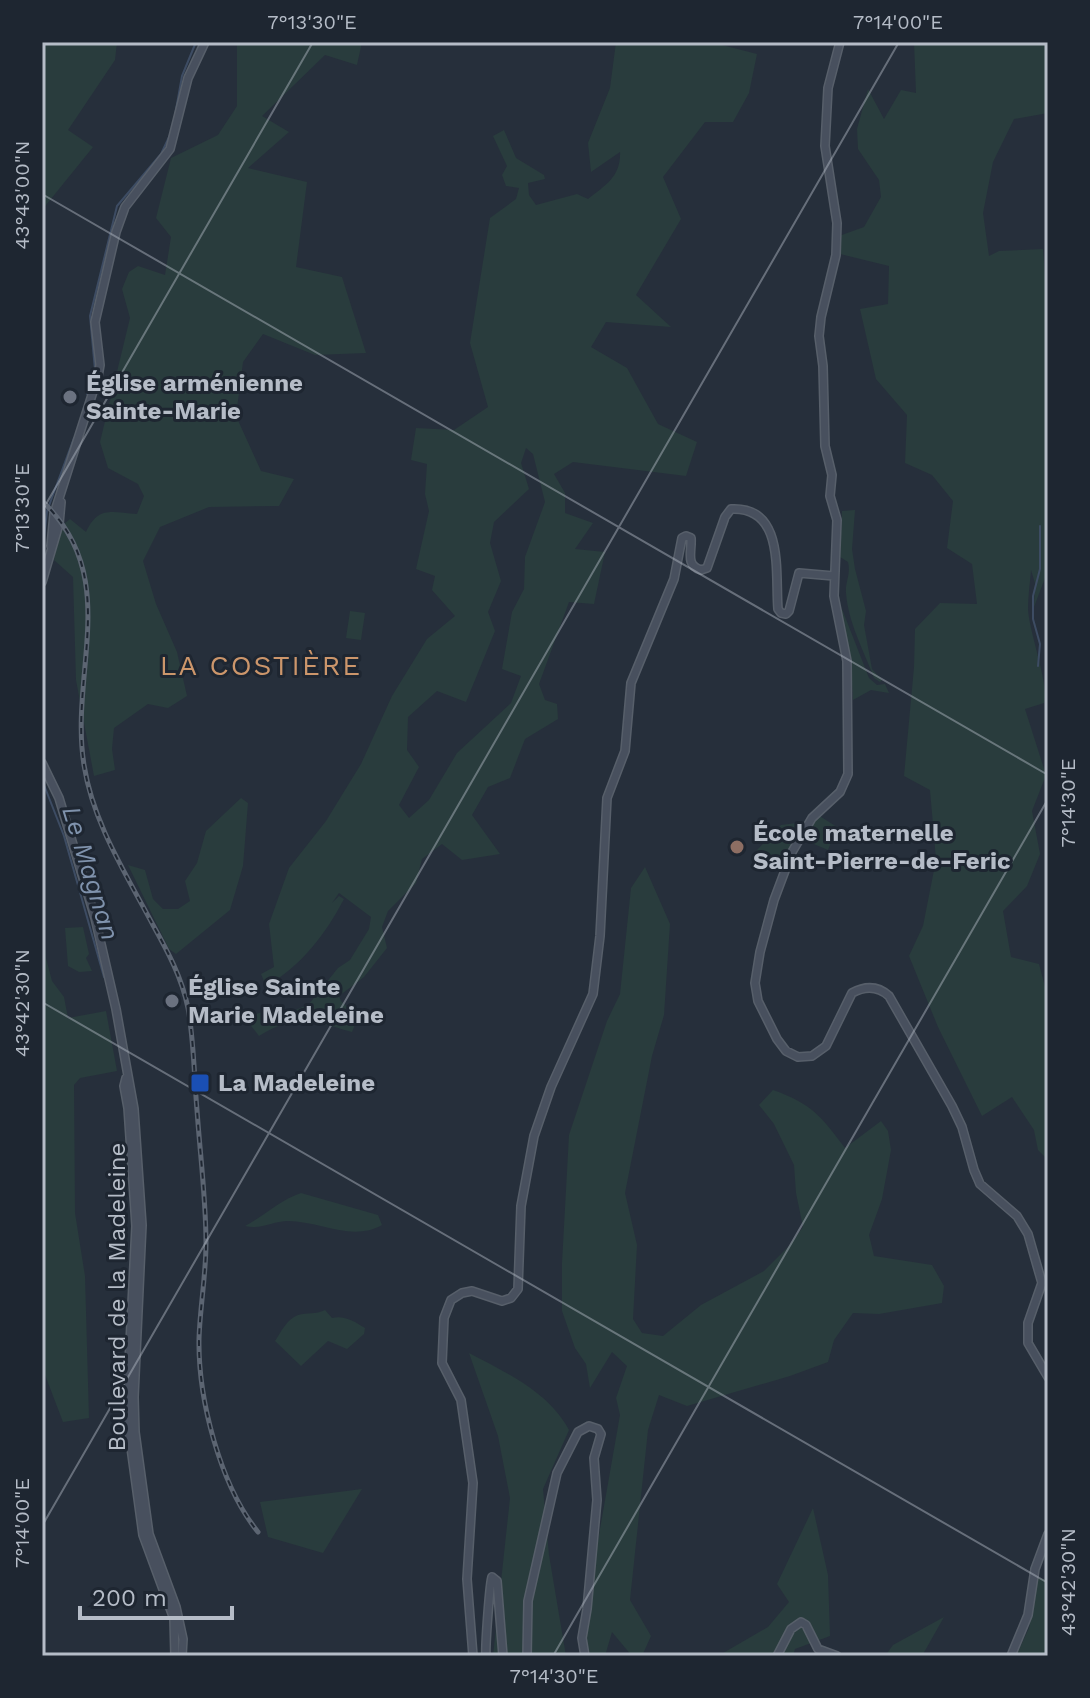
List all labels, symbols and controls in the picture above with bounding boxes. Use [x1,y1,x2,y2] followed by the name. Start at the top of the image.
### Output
[267,10,357,34] text: 7°13'30"E
[853,10,943,34] text: 7°14'00"E
[10,141,34,249] text: 43°43'00"N
[86,369,303,425] place label: Église arménienne Sainte-Marie
[61,388,79,406] marker: Église arménienne Sainte-Marie
[10,463,34,553] text: 7°13'30"E
[160,649,362,682] district label: LA COSTIÈRE
[1056,758,1080,848] text: 7°14'30"E
[56,802,126,944] water label: Le Magnan
[753,819,1011,875] place label: École maternelle Saint-Pierre-de-Feric
[728,838,746,856] marker: École maternelle Saint-Pierre-de-Feric
[10,949,34,1057] text: 43°42'30"N
[188,973,384,1029] place label: Église Sainte Marie Madeleine
[163,992,181,1010] marker: Église Sainte Marie Madeleine
[218,1069,375,1097] place label: La Madeleine
[189,1072,211,1094] marker: La Madeleine
[103,1143,131,1451] street label: Boulevard de la Madeleine
[10,1478,34,1568] text: 7°14'00"E
[1056,1528,1080,1636] text: 43°42'30"N
[80,1570,232,1620] scale bar
[92,1584,167,1612] text: 200 m
[509,1664,599,1688] text: 7°14'30"E

